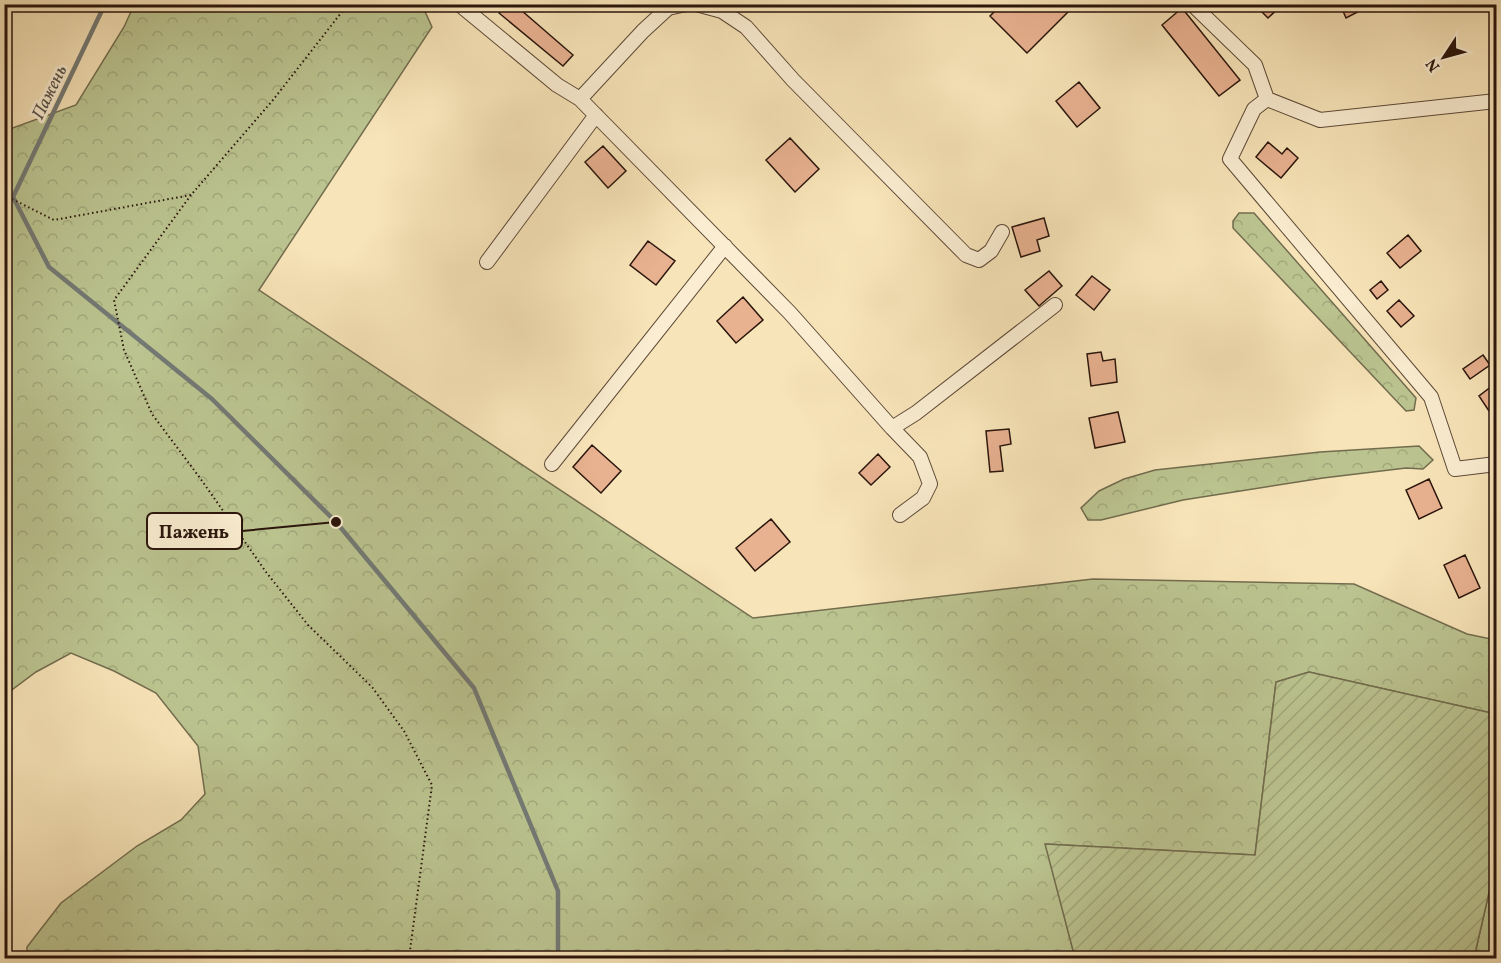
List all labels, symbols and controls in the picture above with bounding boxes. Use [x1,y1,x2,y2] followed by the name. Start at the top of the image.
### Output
[1414,27,1474,87] north arrow
[1421,53,1446,76] text: N
[27,61,74,124] water label: Пажень
[147,513,242,549] callout: Пажень
[159,521,229,546] text: Пажень

